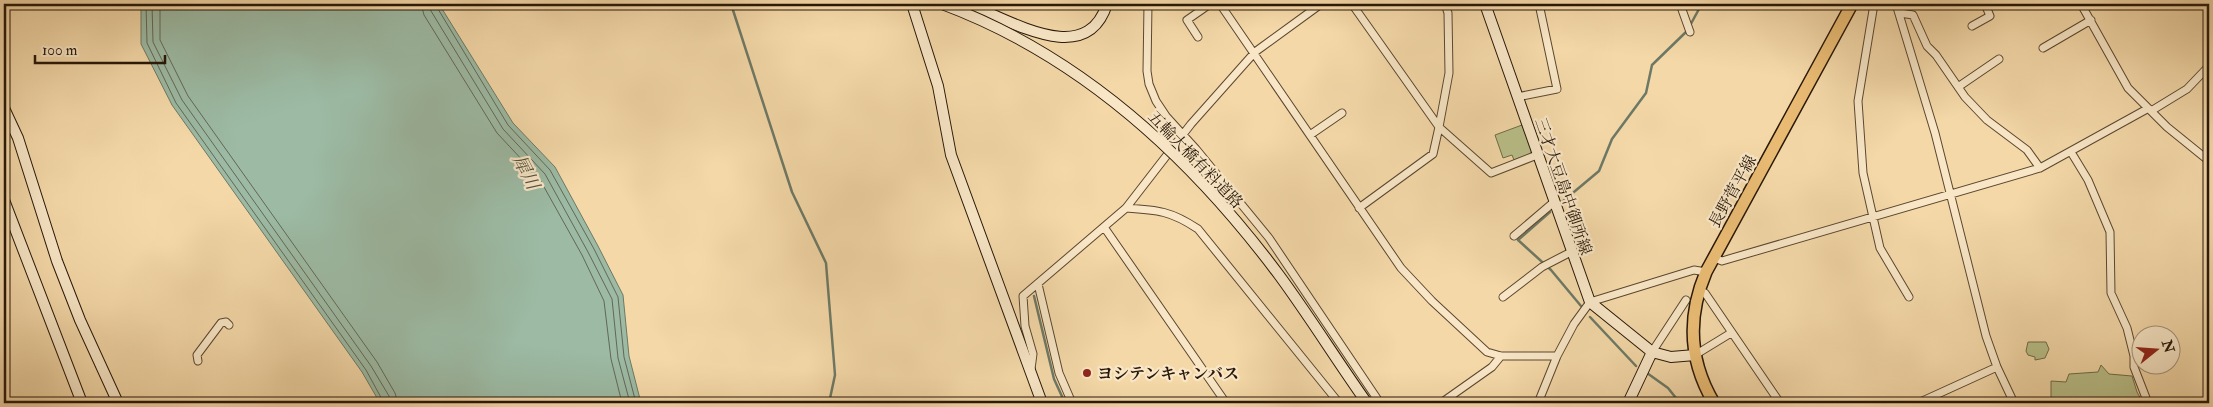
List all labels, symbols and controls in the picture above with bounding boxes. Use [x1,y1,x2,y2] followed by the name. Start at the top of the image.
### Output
[35,32,165,64] scale bar
[42,41,78,60] text: 100 m
[1144,107,1247,213] street label: 五輪大橋有料道路
[1530,115,1596,258] street label: 三才大豆島中御所線
[507,151,545,195] water label: 犀川
[1705,152,1761,231] street label: 長野菅平線
[2130,324,2180,374] north arrow
[2158,337,2178,355] text: N
[1097,364,1239,384] place label: ヨシテンキャンバス
[1081,367,1093,379] marker: ヨシテンキャンバス

